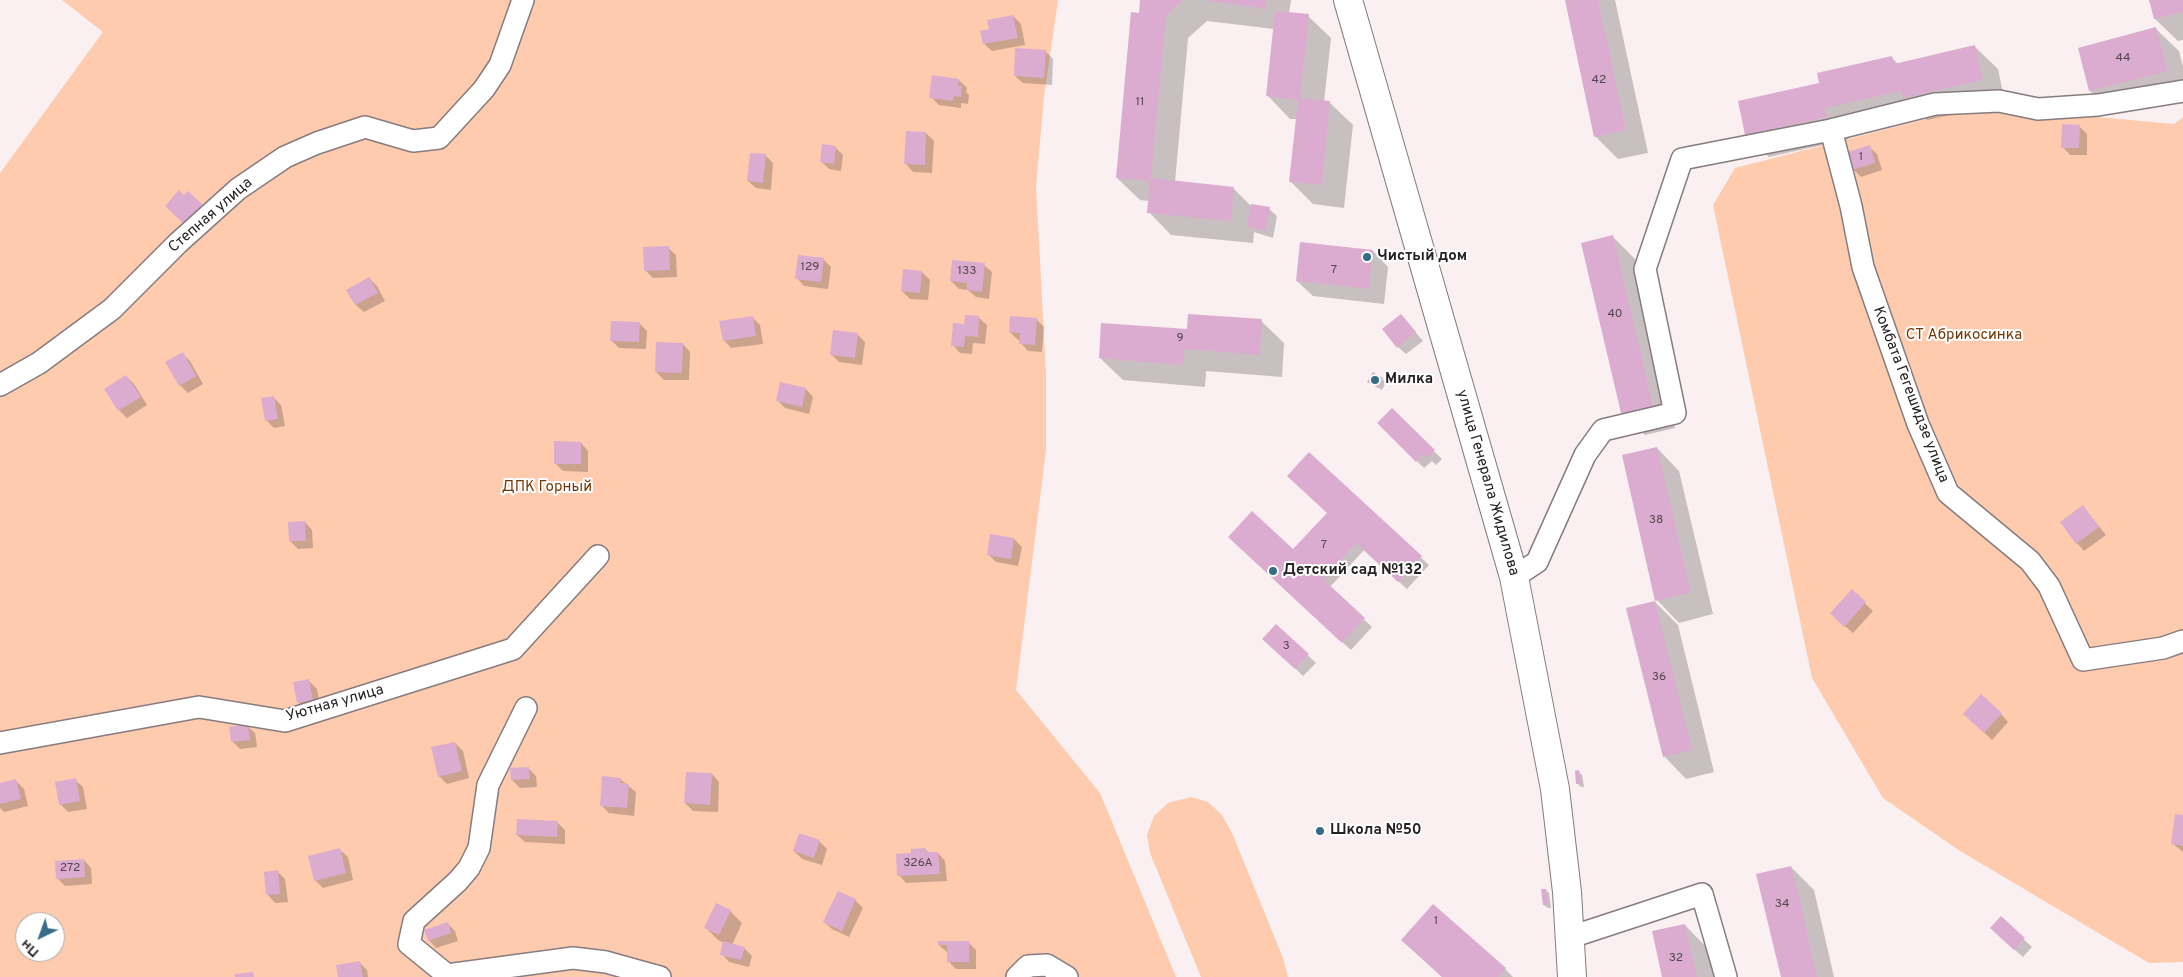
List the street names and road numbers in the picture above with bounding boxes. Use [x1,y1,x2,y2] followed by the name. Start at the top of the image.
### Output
[165,175,257,257] street label: Степная улица
[1868,304,1952,486] street label: Комбата Гегешидзе улица
[1452,388,1522,578] street label: улица Генерала Жидилова
[284,681,386,727] street label: Уютная улица

